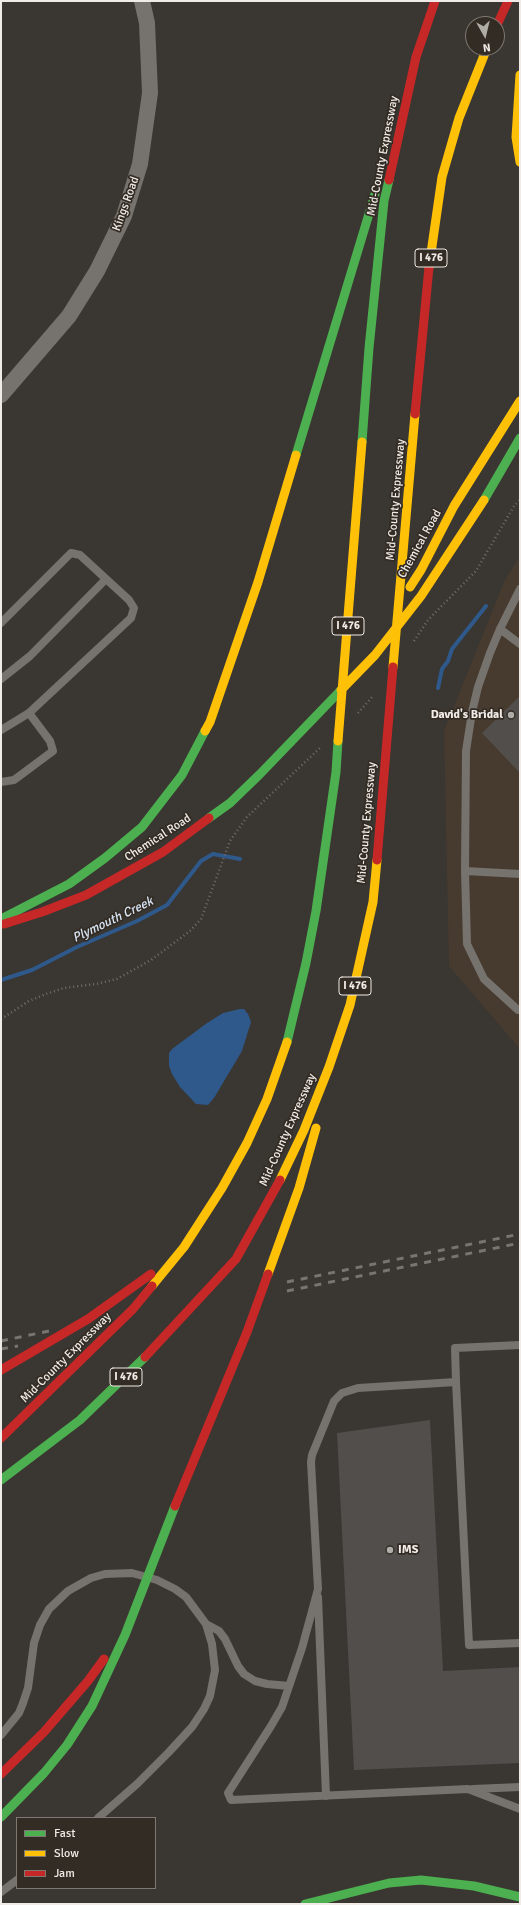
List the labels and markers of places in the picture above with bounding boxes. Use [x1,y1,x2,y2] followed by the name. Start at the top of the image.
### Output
[431,708,503,722] place label: David's Bridal
[506,710,516,720] marker: David's Bridal
[398,1543,418,1557] place label: IMS
[385,1545,395,1555] marker: IMS

